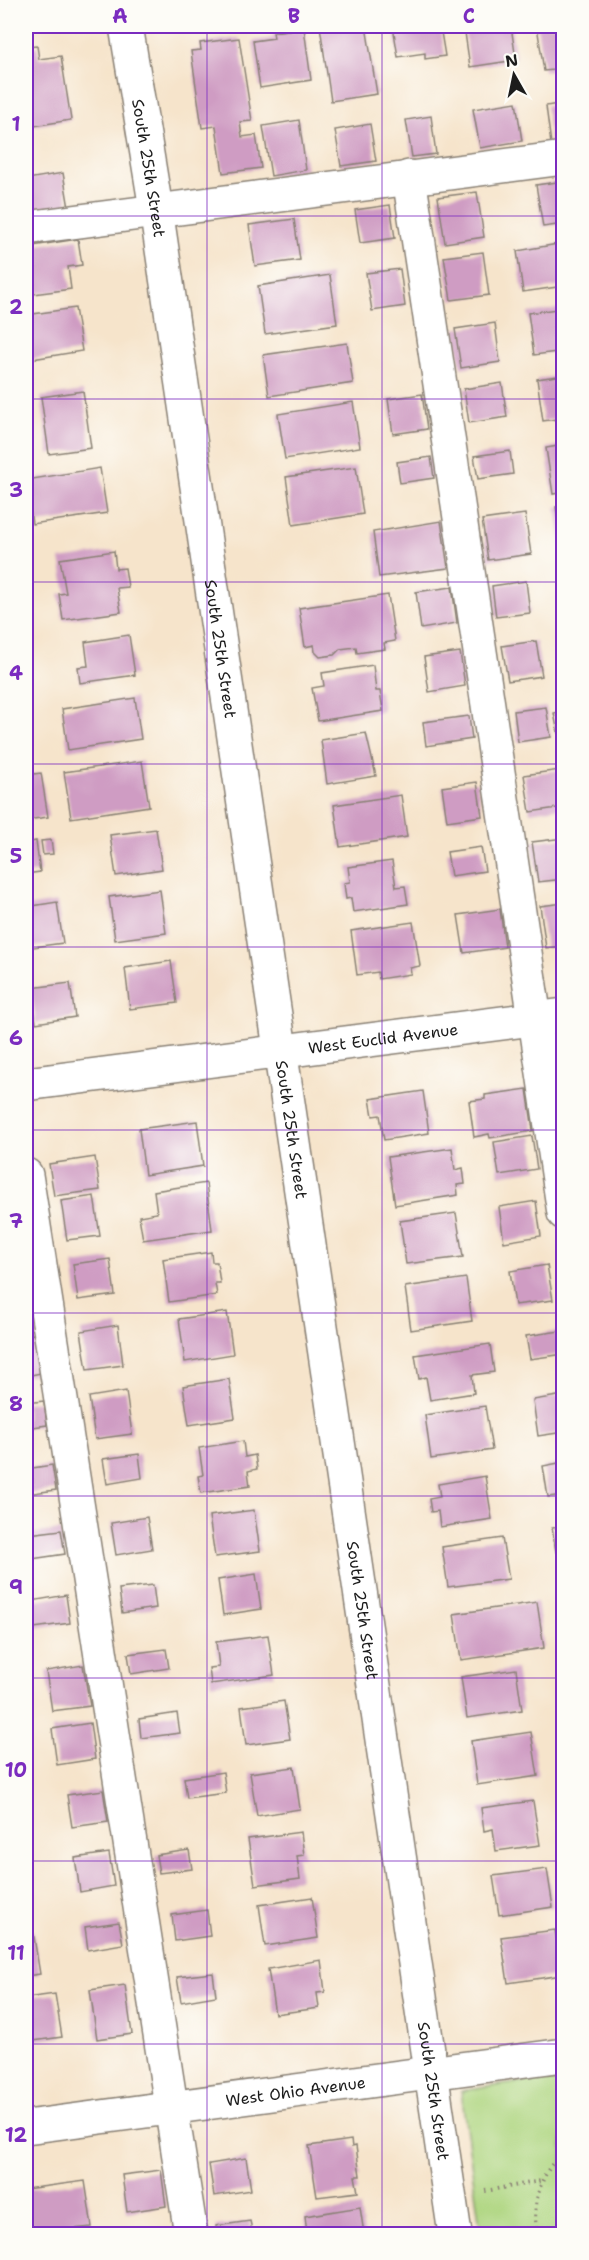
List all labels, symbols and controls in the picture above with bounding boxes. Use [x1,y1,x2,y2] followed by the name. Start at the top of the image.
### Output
[112,3,128,29] text: A
[288,3,300,29] text: B
[463,3,475,29] text: C
[484,45,544,105] north arrow
[504,49,520,72] text: N
[127,98,170,239] street label: South 25th Street
[11,111,21,137] text: 1
[9,294,23,320] text: 2
[9,477,23,503] text: 3
[200,578,241,720] street label: South 25th Street
[9,660,23,686] text: 4
[10,843,22,869] text: 5
[307,1019,459,1059] street label: West Euclid Avenue
[9,1025,23,1051] text: 6
[271,1059,312,1200] street label: South 25th Street
[9,1208,23,1234] text: 7
[9,1391,23,1417] text: 8
[342,1540,383,1681] street label: South 25th Street
[9,1574,23,1600] text: 9
[5,1757,27,1783] text: 10
[7,1940,25,1966] text: 11
[413,2021,454,2162] street label: South 25th Street
[224,2072,367,2111] street label: West Ohio Avenue
[5,2122,27,2148] text: 12

